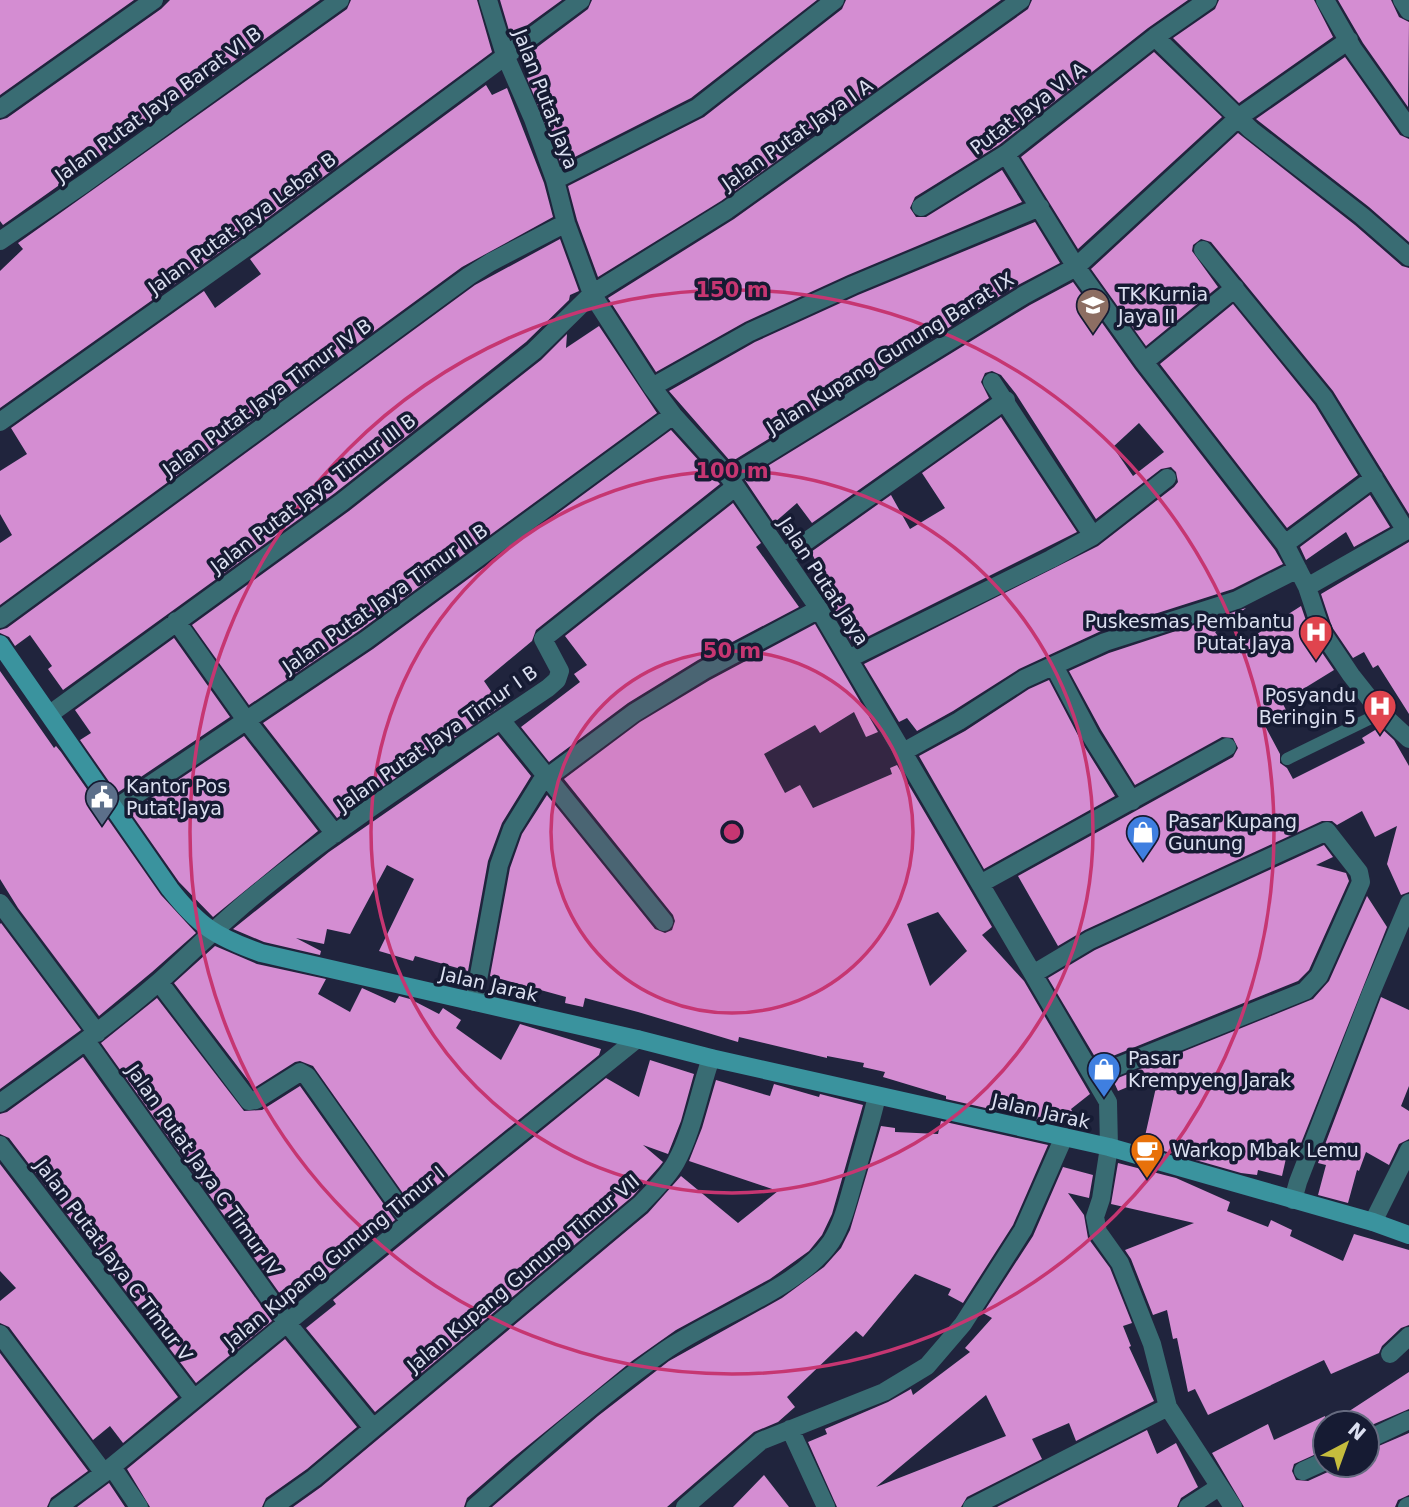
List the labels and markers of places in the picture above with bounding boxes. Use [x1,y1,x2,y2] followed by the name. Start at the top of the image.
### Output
[1117,283,1208,327] place label: TK Kurnia Jaya II
[1074,286,1112,335] school or university icon: TK Kurnia Jaya II
[1085,610,1292,654] place label: Puskesmas Pembantu Putat Jaya
[1297,613,1335,662] hospital icon: Puskesmas Pembantu Putat Jaya
[1259,684,1356,728] place label: Posyandu Beringin 5
[1361,687,1399,736] hospital icon: Posyandu Beringin 5
[126,775,227,819] place label: Kantor Pos Putat Jaya
[83,778,121,827] public building icon: Kantor Pos Putat Jaya
[1168,810,1297,854] place label: Pasar Kupang Gunung
[1124,813,1162,862] shop icon: Pasar Kupang Gunung
[720,820,744,844] centre of rings
[1128,1047,1291,1091] place label: Pasar Krempyeng Jarak
[1085,1050,1123,1099] shop icon: Pasar Krempyeng Jarak
[1128,1131,1166,1180] cafe icon: Warkop Mbak Lemu
[1172,1139,1359,1161] place label: Warkop Mbak Lemu

